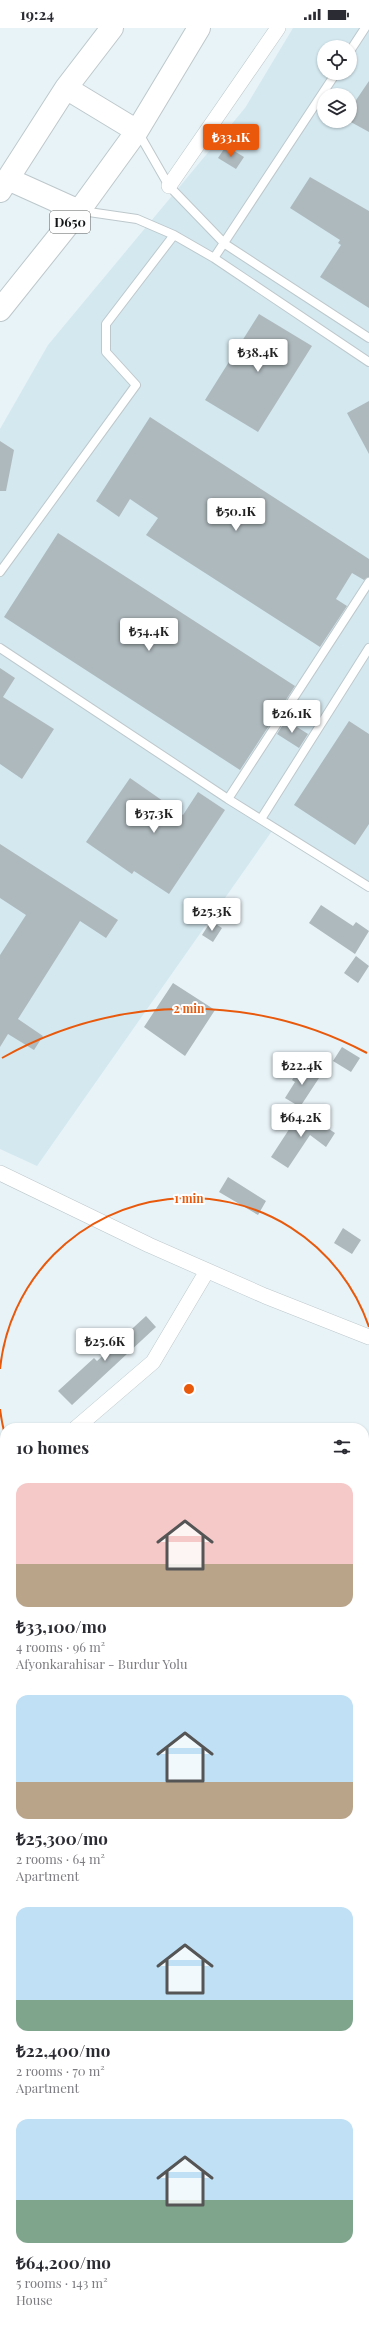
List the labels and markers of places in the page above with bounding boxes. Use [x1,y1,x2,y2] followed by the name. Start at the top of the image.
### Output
[198,124,264,158] pin: ₺33.1K
[225,339,291,373] pin: ₺38.4K
[203,498,269,532] pin: ₺50.1K
[116,618,182,652] pin: ₺54.4K
[259,700,325,734] pin: ₺26.1K
[121,800,187,834] pin: ₺37.3K
[179,898,245,932] pin: ₺25.3K
[269,1052,335,1086] pin: ₺22.4K
[268,1104,334,1138] pin: ₺64.2K
[72,1328,138,1362] pin: ₺25.6K
[182,1382,196,1396] centre of rings

